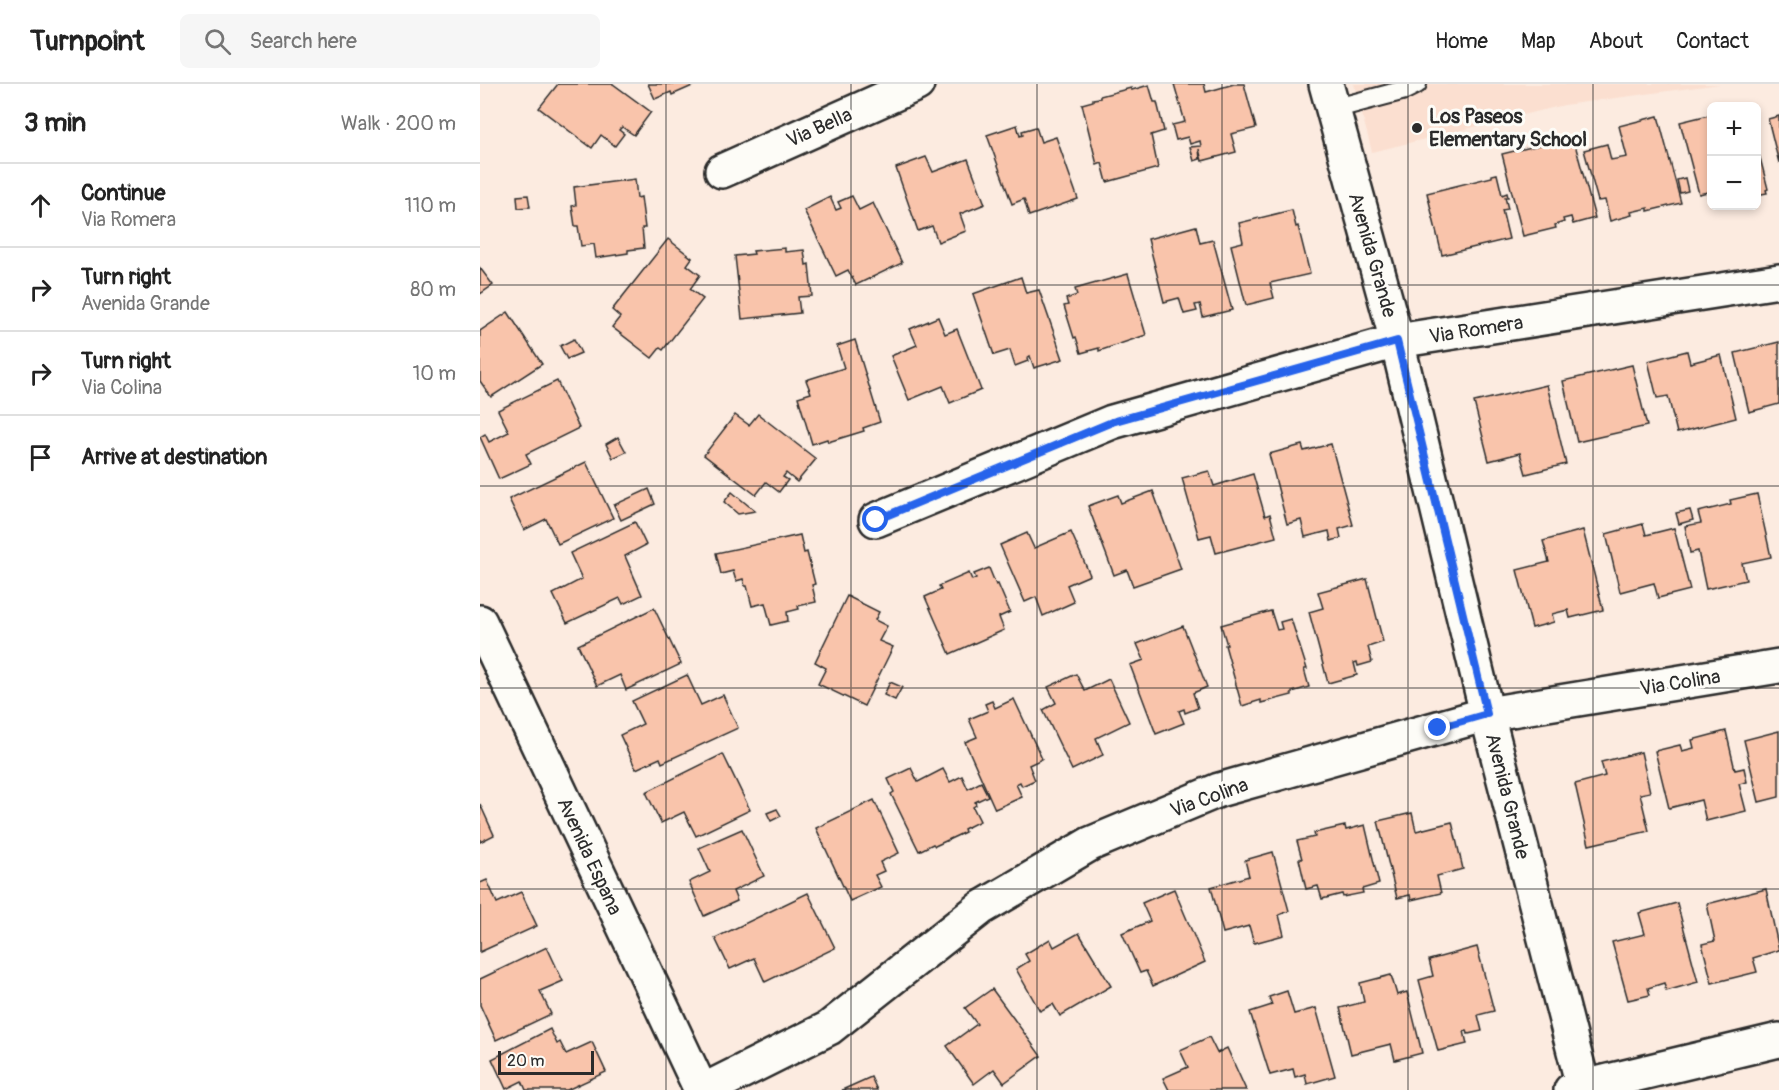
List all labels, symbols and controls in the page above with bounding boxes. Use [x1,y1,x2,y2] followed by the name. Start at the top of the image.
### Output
[180,14,600,68] search box
[30,24,144,59] text: Turnpoint
[201,25,234,58] icon: search
[249,27,357,55] text: Search here
[1435,28,1488,55] text: Home
[1521,28,1556,55] text: Map
[1589,28,1643,55] text: About
[1676,28,1749,55] text: Contact
[783,102,856,153] street label: Via Bella
[1707,102,1761,210] map controls
[1707,102,1761,156] button: +
[1429,104,1587,152] place label: Los Paseos Elementary School
[24,107,86,139] text: 3 min
[341,111,456,136] text: Walk · 200 m
[1410,121,1424,135] marker: Los Paseos Elementary School
[1707,156,1761,210] button: −
[81,179,165,207] text: Continue
[24,189,57,222] icon: ahead
[1343,190,1402,321] street label: Avenida Grande
[405,193,456,218] text: 110 m
[81,207,176,232] text: Via Romera
[81,263,171,291] text: Turn right
[24,273,57,306] icon: right
[410,277,456,302] text: 80 m
[81,291,210,316] text: Avenida Grande
[1427,310,1525,349] street label: Via Romera
[81,347,171,375] text: Turn right
[24,357,57,390] icon: right
[412,361,456,386] text: 10 m
[81,375,162,400] text: Via Colina
[24,441,57,474] icon: arrive
[81,443,267,471] text: Arrive at destination
[862,506,888,532] route start
[1638,664,1722,701] street label: Via Colina
[1424,714,1450,740] route end
[1480,731,1535,862] street label: Avenida Grande
[1167,772,1252,823] street label: Via Colina
[551,794,628,919] street label: Avenida Espana
[498,1048,594,1076] scale bar
[507,1051,545,1071] text: 20 m

